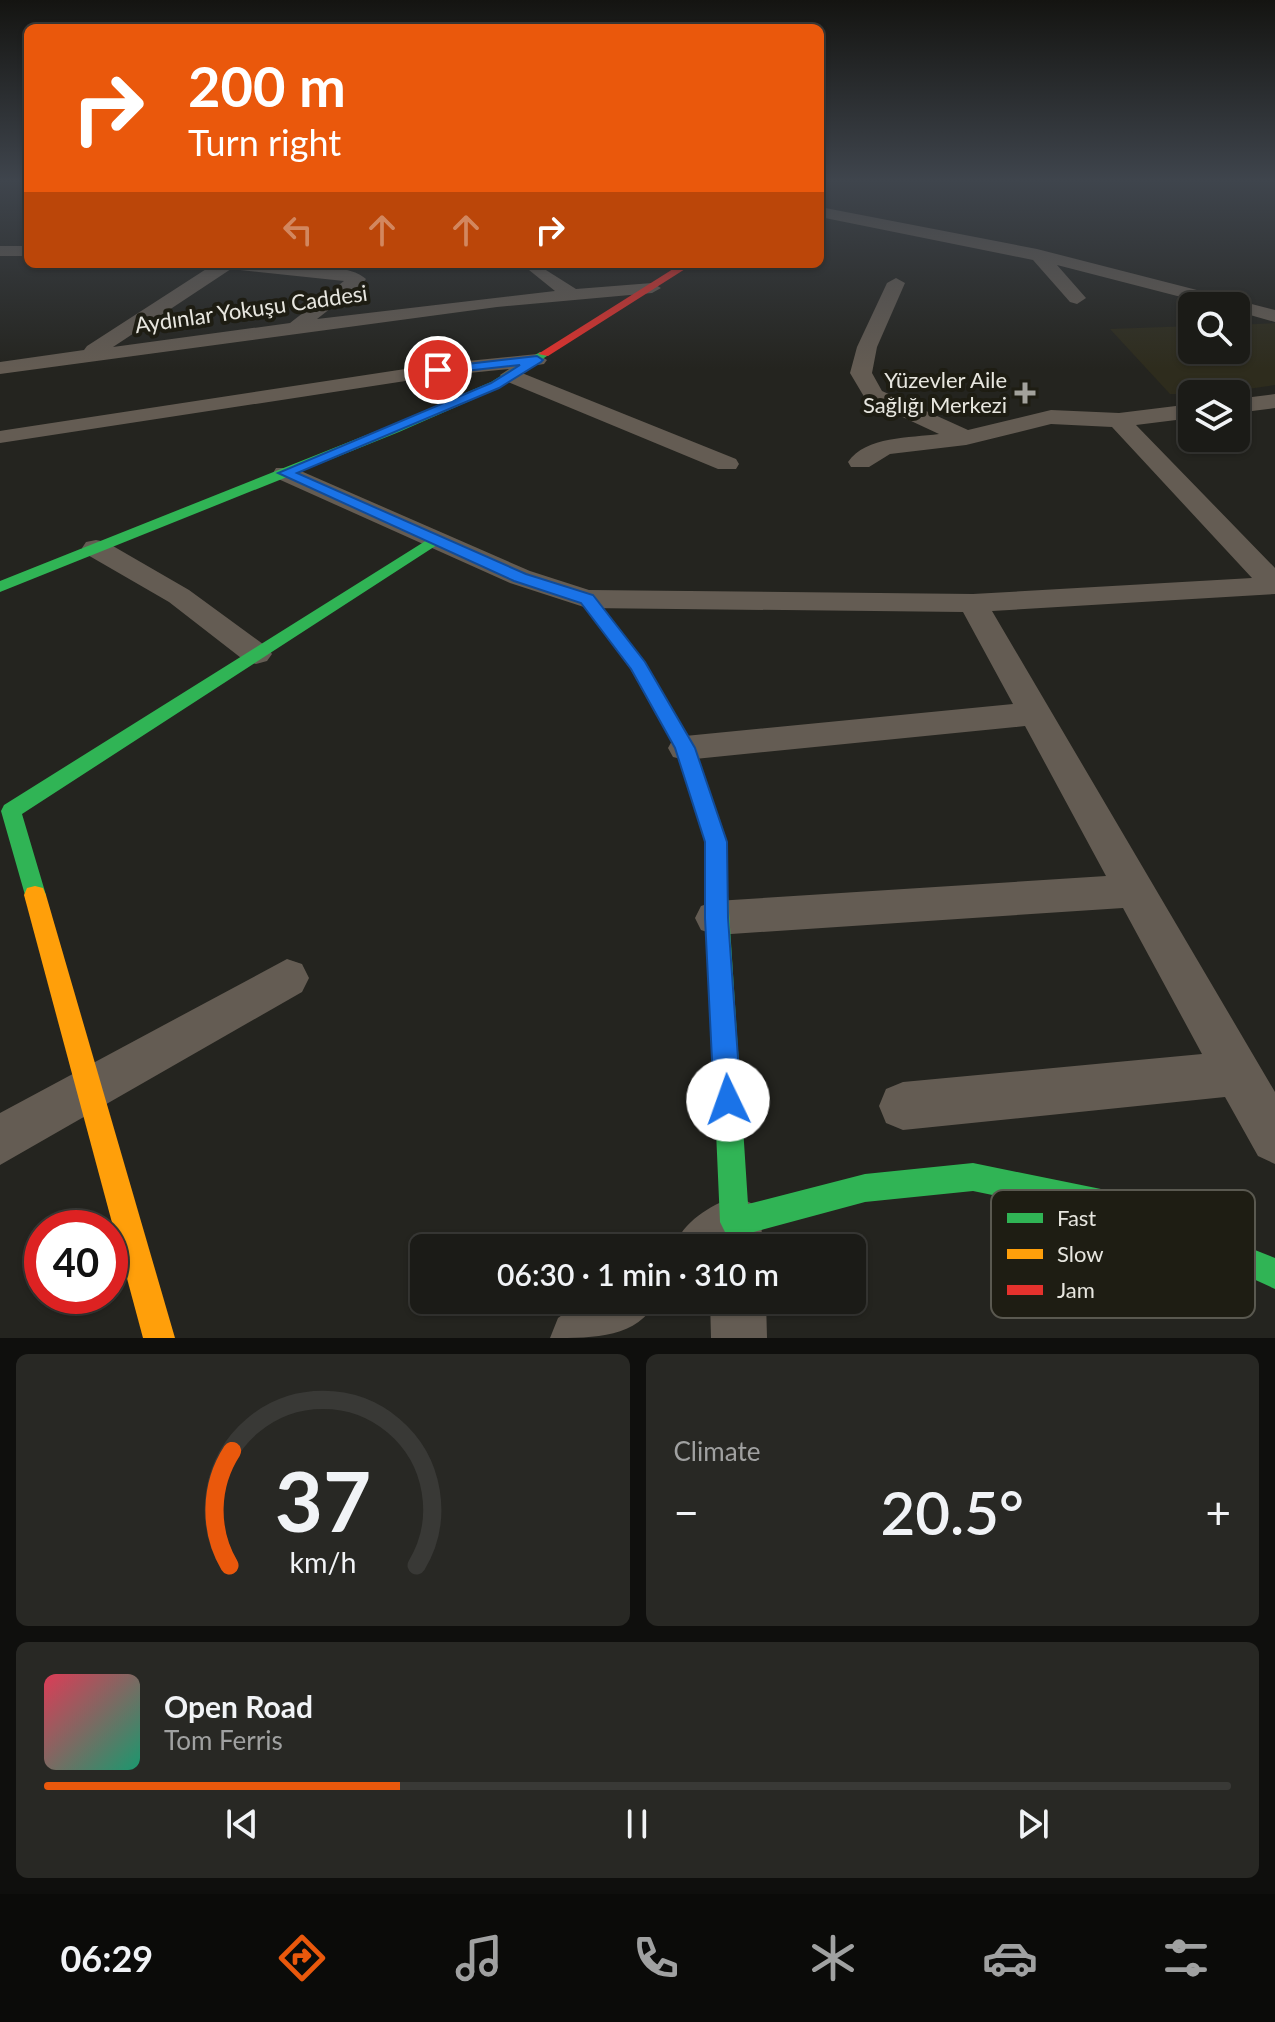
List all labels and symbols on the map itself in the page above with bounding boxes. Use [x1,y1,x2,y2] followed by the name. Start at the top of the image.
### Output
[133,279,369,338] street label: Aydınlar Yokuşu Caddesi
[404,336,472,404] pin
[863,366,1007,418] place label: Yüzevler Aile Sağlığı Merkezi
[1014,382,1036,404] marker: Yüzevler Aile Sağlığı Merkezi
[686,1058,770,1142] position arrow
[991,1190,1255,1318] legend
[1057,1204,1096,1231] text: Fast
[24,1210,128,1314] speed limit sign: 40
[1057,1240,1104,1267] text: Slow
[1057,1276,1095,1303] text: Jam

